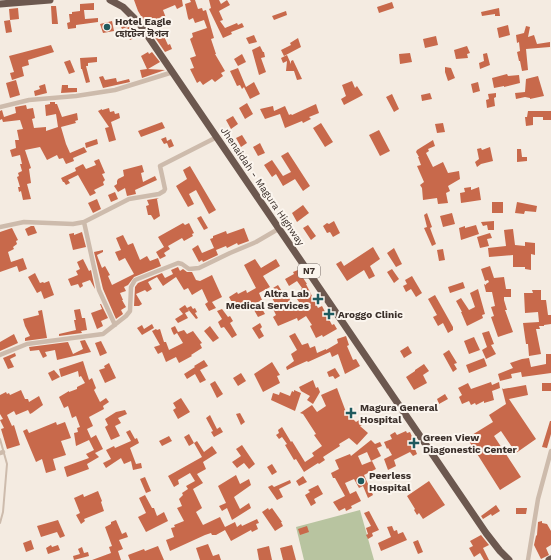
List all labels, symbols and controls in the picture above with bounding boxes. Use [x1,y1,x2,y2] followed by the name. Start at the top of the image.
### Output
[115,16,172,39] place label: Hotel Eagle হোটেল ঈগল
[102,22,112,32] marker: Hotel Eagle হোটেল ঈগল
[219,125,307,248] street label: Jhenaidah - Magura Highway
[298,264,320,278] road number: N7
[226,288,310,311] place label: Altra Lab Medical Services
[312,293,324,305] marker: Altra Lab Medical Services
[323,308,335,320] marker: Aroggo Clinic
[338,309,403,320] place label: Aroggo Clinic
[360,402,439,425] place label: Magura General Hospital
[345,407,357,419] marker: Magura General Hospital
[423,432,518,455] place label: Green View Diagonestic Center
[408,437,420,449] marker: Green View Diagonestic Center
[369,470,412,493] place label: Peerless Hospital
[356,476,366,486] marker: Peerless Hospital

